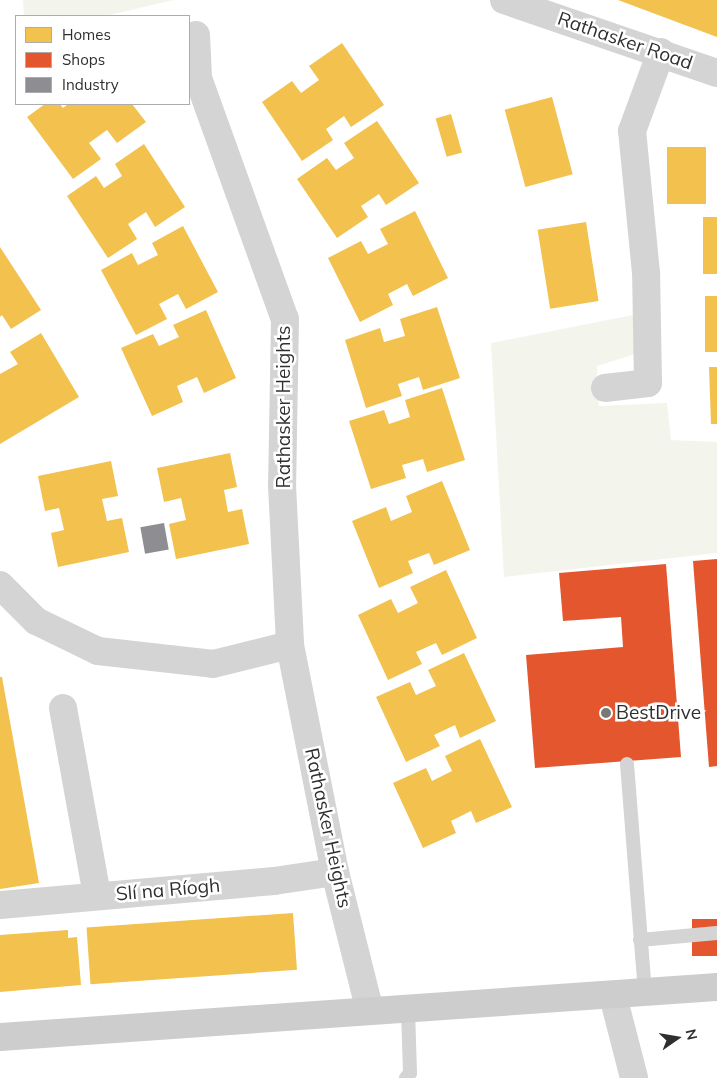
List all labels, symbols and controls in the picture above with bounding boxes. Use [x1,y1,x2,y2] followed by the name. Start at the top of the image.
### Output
[554,7,696,75] street label: Rathasker Road
[15,15,190,105] legend
[62,25,111,44] text: Homes
[62,50,105,69] text: Shops
[62,75,119,94] text: Industry
[273,326,295,488] street label: Rathasker Heights
[616,702,701,724] place label: BestDrive
[600,707,612,719] marker: BestDrive
[300,746,356,910] street label: Rathasker Heights
[115,874,221,906] street label: Slí na Ríogh
[652,1013,702,1063] north arrow
[682,1027,702,1042] text: N

